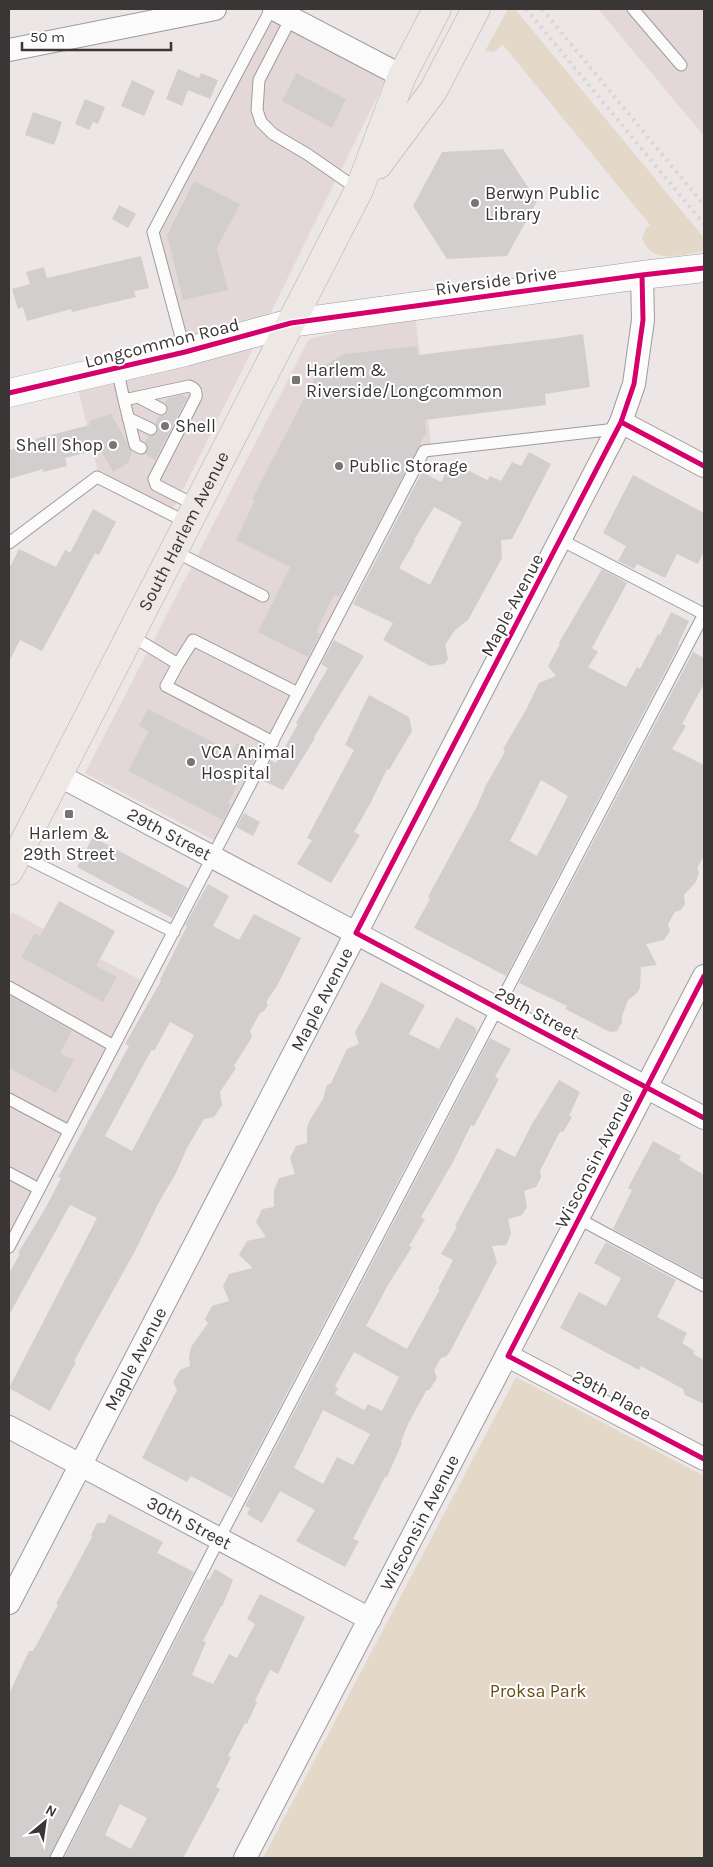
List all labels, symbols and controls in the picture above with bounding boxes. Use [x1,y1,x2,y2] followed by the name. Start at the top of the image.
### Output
[22,20,171,52] scale bar
[30,28,65,46] text: 50 m
[485,182,600,225] place label: Berwyn Public Library
[469,197,481,209] marker: Berwyn Public Library
[434,262,558,300] street label: Riverside Drive
[82,313,242,373] street label: Longcommon Road
[306,359,502,402] place label: Harlem & Riverside/Longcommon
[290,374,302,386] marker: Harlem & Riverside/Longcommon
[175,415,216,437] place label: Shell
[159,420,171,432] marker: Shell
[16,434,103,456] place label: Shell Shop
[107,439,119,451] marker: Shell Shop
[133,448,234,615] street label: South Harlem Avenue
[349,455,468,477] place label: Public Storage
[333,460,345,472] marker: Public Storage
[476,550,548,660] street label: Maple Avenue
[201,741,295,784] place label: VCA Animal Hospital
[185,756,197,768] marker: VCA Animal Hospital
[123,803,215,866] street label: 29th Street
[63,808,75,820] marker: Harlem & 29th Street
[23,822,115,865] place label: Harlem & 29th Street
[286,944,358,1055] street label: Maple Avenue
[491,982,583,1044] street label: 29th Street
[550,1088,638,1232] street label: Wisconsin Avenue
[100,1303,171,1414] street label: Maple Avenue
[569,1365,655,1425] street label: 29th Place
[375,1451,464,1594] street label: Wisconsin Avenue
[143,1491,235,1554] street label: 30th Street
[490,1680,586,1702] park label: Proksa Park
[20,1797,70,1847] north arrow
[43,1801,60,1821] text: N

